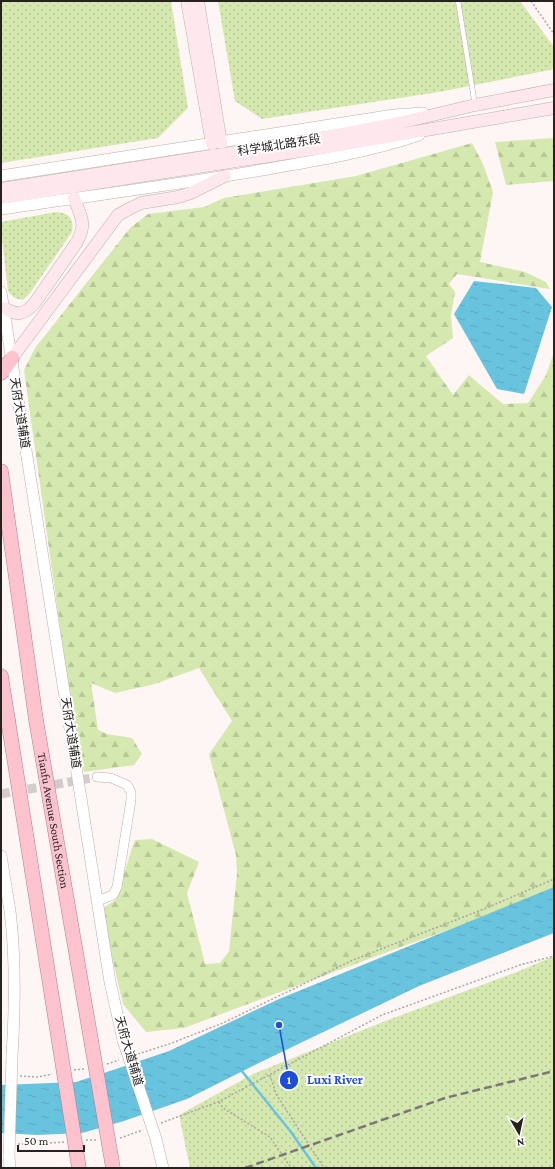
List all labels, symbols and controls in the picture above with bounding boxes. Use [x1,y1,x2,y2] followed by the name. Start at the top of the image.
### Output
[236,132,322,158] street label: 科学城北路东段
[7,376,33,450] street label: 天府大道辅道
[58,696,84,770] street label: 天府大道辅道
[35,752,72,890] street label: Tianfu Avenue South Section
[112,1014,146,1088] street label: 天府大道辅道
[279,1067,371,1092] callout: Luxi River
[307,1072,364,1087] text: Luxi River
[287,1073,292,1087] text: 1
[499,1113,539,1153] north arrow
[18,1127,84,1153] scale bar
[24,1134,49,1148] text: 50 m
[515,1136,525,1149] text: N

